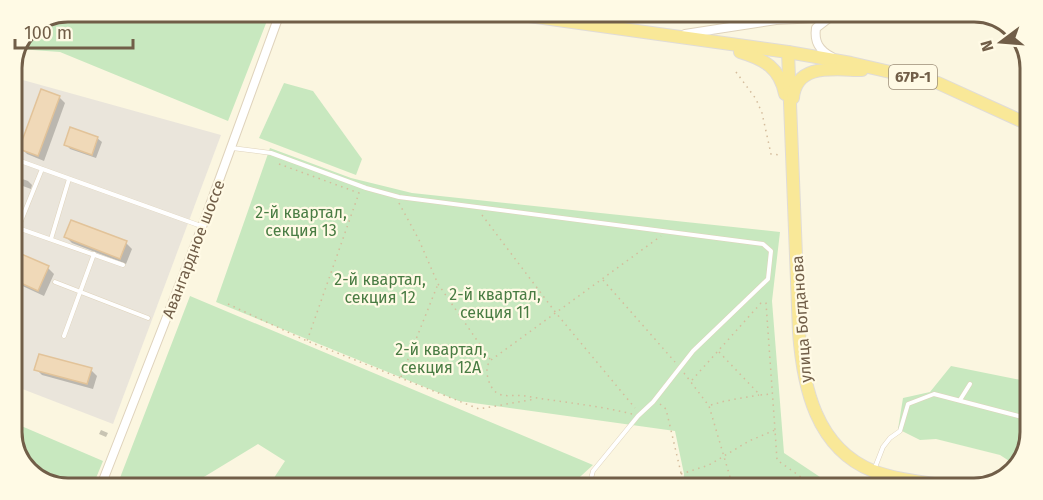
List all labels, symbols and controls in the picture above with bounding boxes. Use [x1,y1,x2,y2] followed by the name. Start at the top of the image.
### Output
[15,12,134,50] scale bar
[971,12,1031,72] north arrow
[24,22,72,44] text: 100 m
[976,38,998,54] text: N
[889,65,937,89] road number: 67Р-1
[158,177,229,321] street label: Авангардное шоссе
[255,203,347,240] park label: 2-й квартал, секция 13
[788,255,815,383] street label: улица Богданова
[334,270,426,307] park label: 2-й квартал, секция 12
[449,285,541,322] park label: 2-й квартал, секция 11
[395,340,487,377] park label: 2-й квартал, секция 12А

